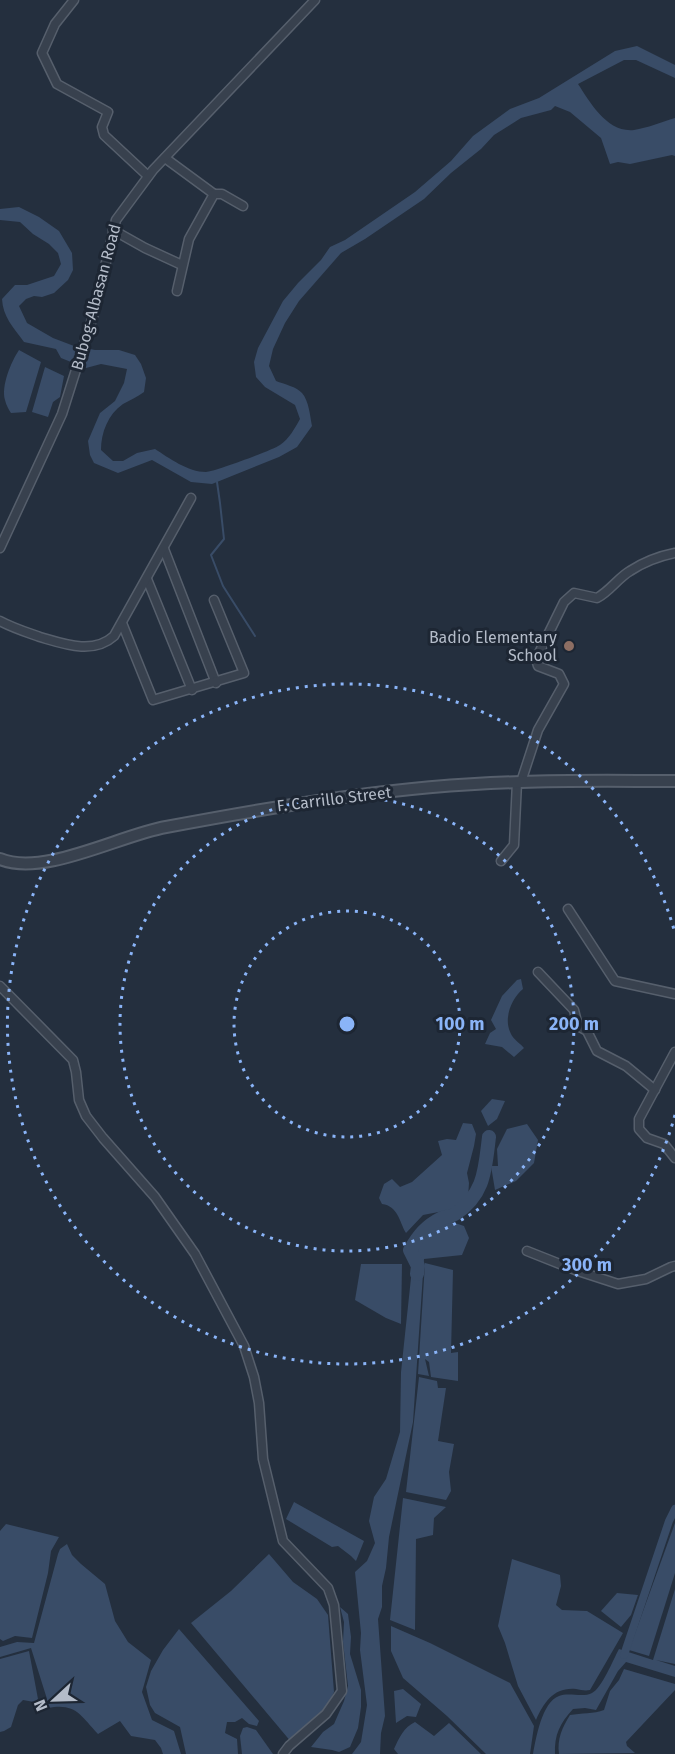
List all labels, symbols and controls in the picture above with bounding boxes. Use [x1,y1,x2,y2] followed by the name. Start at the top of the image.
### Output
[67,222,125,372] street label: Bubog-Albasan Road
[429,628,557,665] place label: Badio Elementary School
[562,639,576,653] marker: Badio Elementary School
[276,783,393,815] street label: F. Carrillo Street
[436,1013,484,1035] text: 100 m
[549,1013,599,1035] text: 200 m
[337,1014,357,1034] centre of rings
[561,1254,612,1276] text: 300 m
[24,1670,84,1730] north arrow
[30,1697,51,1714] text: N

